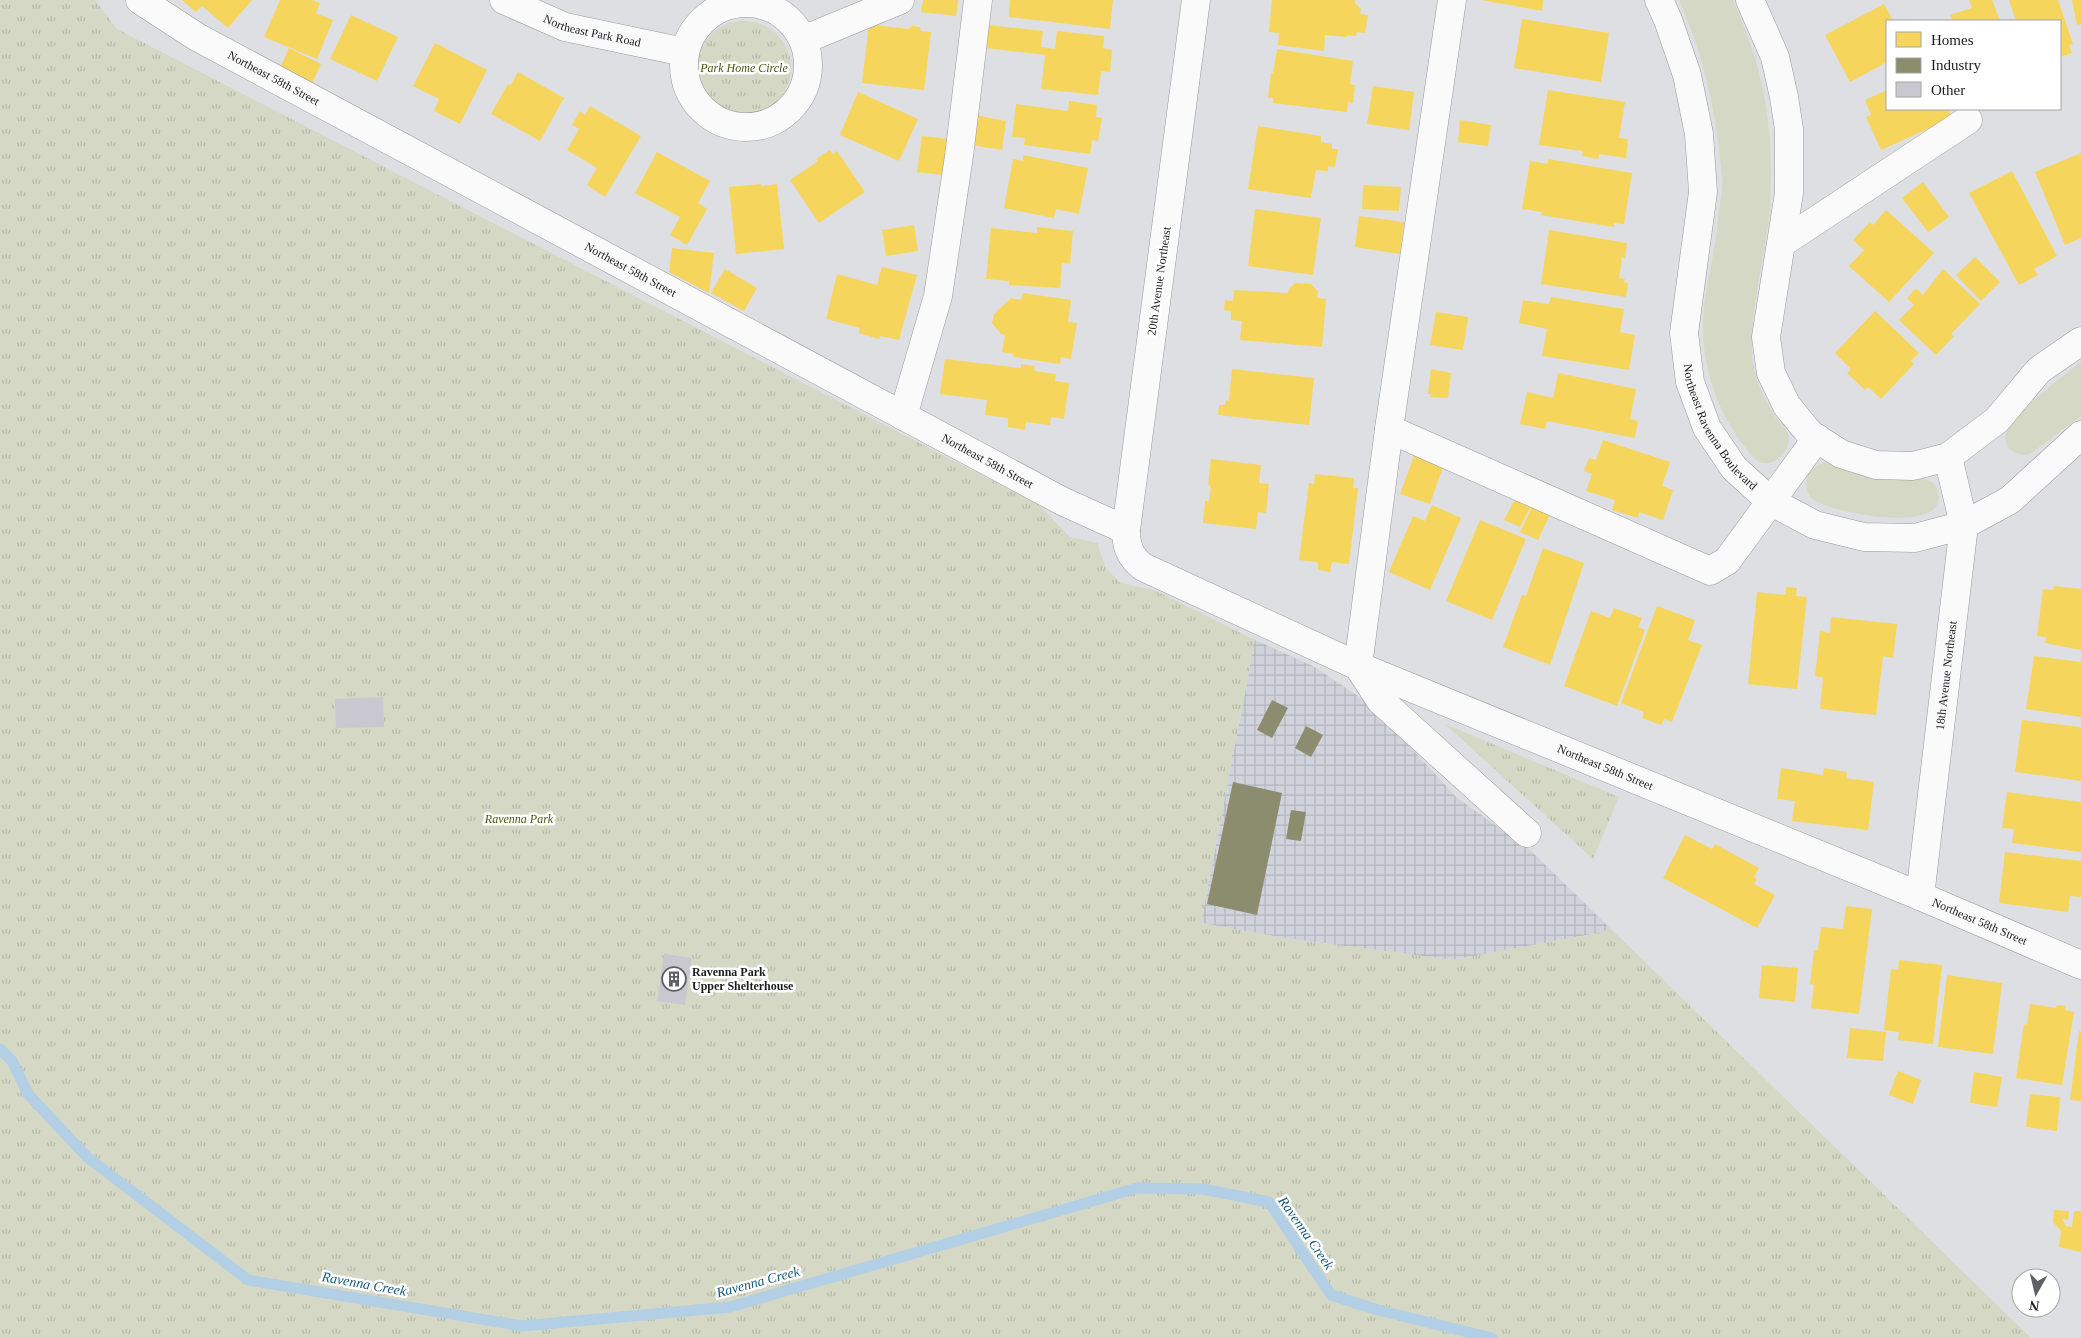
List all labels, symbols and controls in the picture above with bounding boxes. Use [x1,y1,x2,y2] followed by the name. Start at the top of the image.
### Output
[541,11,642,50] street label: Northeast Park Road
[1886,20,2061,110] legend
[1931,32,1974,48] text: Homes
[225,48,323,109] street label: Northeast 58th Street
[1931,57,1981,73] text: Industry
[699,61,788,75] park label: Park Home Circle
[1931,82,1965,98] text: Other
[1144,225,1174,336] street label: 20th Avenue Northeast
[582,239,679,300] street label: Northeast 58th Street
[1681,363,1760,493] street label: Northeast Ravenna Boulevard
[939,431,1036,492] street label: Northeast 58th Street
[1933,620,1960,731] street label: 18th Avenue Northeast
[1555,741,1656,793] street label: Northeast 58th Street
[484,812,554,826] park label: Ravenna Park
[1930,895,2030,948] street label: Northeast 58th Street
[692,965,794,993] place label: Ravenna Park Upper Shelterhouse
[661,966,687,992] building icon: Ravenna Park Upper Shelterhouse
[1275,1193,1337,1273] water label: Ravenna Creek
[714,1264,802,1301] water label: Ravenna Creek
[2011,1268,2061,1318] north arrow
[320,1269,408,1299] water label: Ravenna Creek
[2028,1297,2040,1314] text: N

